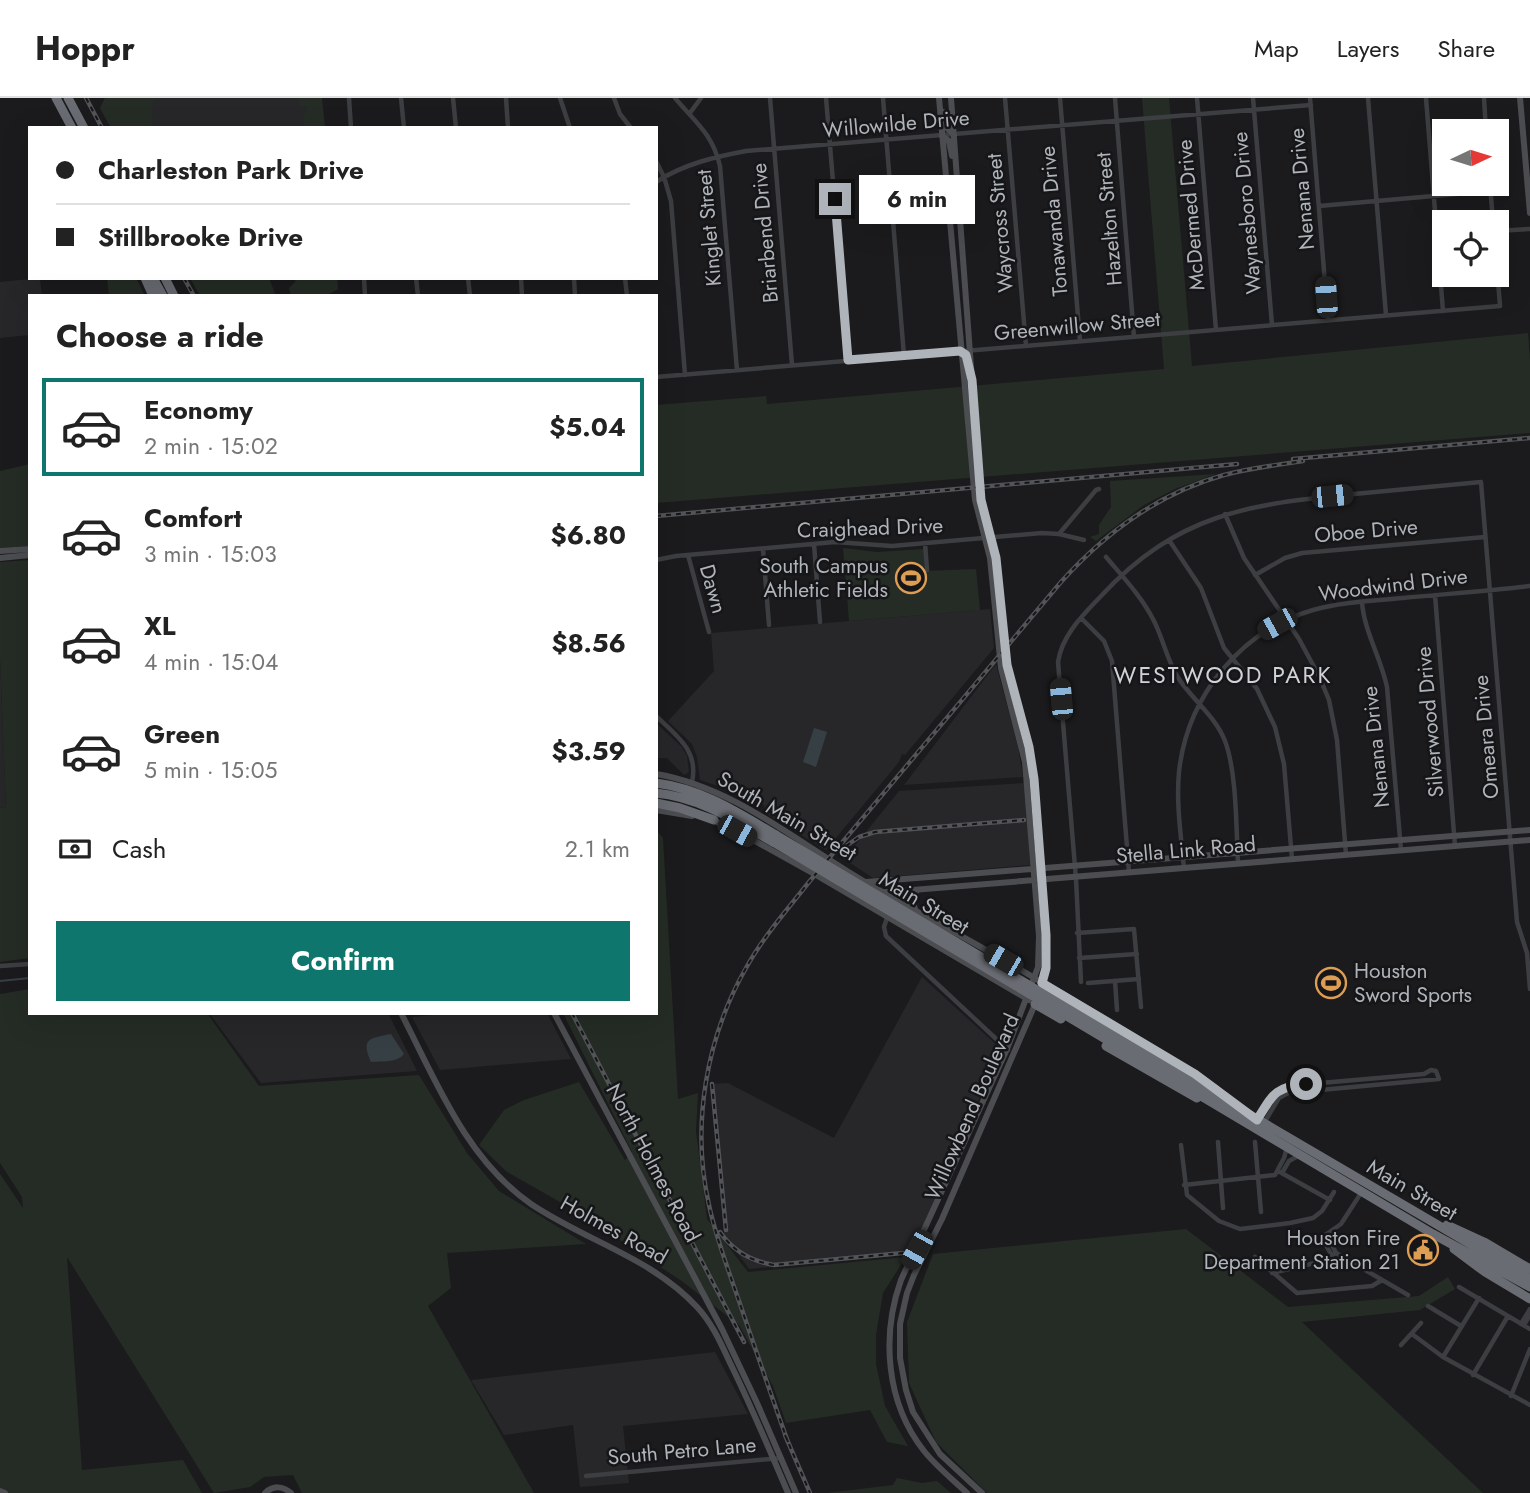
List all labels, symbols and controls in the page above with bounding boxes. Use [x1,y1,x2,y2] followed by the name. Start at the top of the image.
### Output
[35,25,135,72] text: Hoppr
[1254,31,1299,66] text: Map
[1337,31,1399,66] text: Layers
[1437,31,1495,66] text: Share
[821,103,971,145] street label: Willowilde Drive
[1432,119,1508,196] north arrow
[1432,119,1509,287] map controls
[1282,127,1322,251] street label: Nenana Drive
[1225,130,1269,296] street label: Waynesboro Drive
[1169,138,1213,292] street label: McDermed Drive
[1032,144,1076,297] street label: Tonawanda Drive
[98,151,364,189] text: Charleston Park Drive
[1088,151,1130,287] street label: Hazelton Street
[979,152,1021,294] street label: Waycross Street
[744,162,786,304] street label: Briarbend Drive
[689,168,729,288] street label: Kinglet Street
[860,174,975,224] callout: 6 min
[887,182,947,216] text: 6 min
[819,183,851,215] route end
[1432,210,1509,287] button: locate
[98,218,303,256] text: Stillbrooke Drive
[1315,275,1338,319] car
[993,304,1161,348] street label: Greenwillow Street
[56,313,264,359] text: Choose a ride
[144,391,253,429] text: Economy
[60,396,123,459] icon: car
[549,408,626,446] text: $5.04
[144,429,278,463] text: 2 min · 15:02
[1311,483,1354,509] car
[144,499,242,537] text: Comfort
[60,504,123,567] icon: car
[797,510,944,546] street label: Craighead Drive
[1313,512,1419,550] street label: Oboe Drive
[551,516,626,554] text: $6.80
[144,537,277,571] text: 3 min · 15:03
[759,551,888,605] place label: South Campus Athletic Fields
[692,561,734,617] street label: Dawn
[894,561,928,595] sports icon: South Campus Athletic Fields
[1317,561,1469,609] street label: Woodwind Drive
[1254,605,1301,643] car
[144,607,176,645] text: XL
[60,612,123,675] icon: car
[551,624,626,662] text: $8.56
[144,645,278,679] text: 4 min · 15:04
[1408,645,1452,799] street label: Silverwood Drive
[1114,658,1332,692] district label: WESTWOOD PARK
[1466,674,1506,800] street label: Omeara Drive
[1049,677,1074,721] car
[1355,684,1397,809] street label: Nenana Drive
[144,715,220,753] text: Green
[60,720,123,783] icon: car
[552,732,626,770] text: $3.59
[144,753,278,787] text: 5 min · 15:05
[712,764,862,868] street label: South Main Street
[714,812,761,850] car
[1115,829,1257,871] street label: Stella Link Road
[56,830,94,868] icon: cash
[112,830,166,868] text: Cash
[565,832,630,866] text: 2.1 km
[873,864,975,942] street label: Main Street
[56,921,630,1001] button: Confirm
[980,940,1027,980] car
[1354,956,1472,1010] place label: Houston Sword Sports
[1314,966,1348,1000] sports icon: Houston Sword Sports
[917,1009,1027,1205] street label: Willowbend Boulevard
[1290,1068,1322,1100] route start
[601,1079,705,1247] street label: North Holmes Road
[1361,1152,1463,1228] street label: Main Street
[556,1190,672,1270] street label: Holmes Road
[1204,1223,1400,1277] place label: Houston Fire Department Station 21
[898,1227,937,1273] car
[1406,1233,1440,1267] public building icon: Houston Fire Department Station 21
[606,1430,758,1472] street label: South Petro Lane

